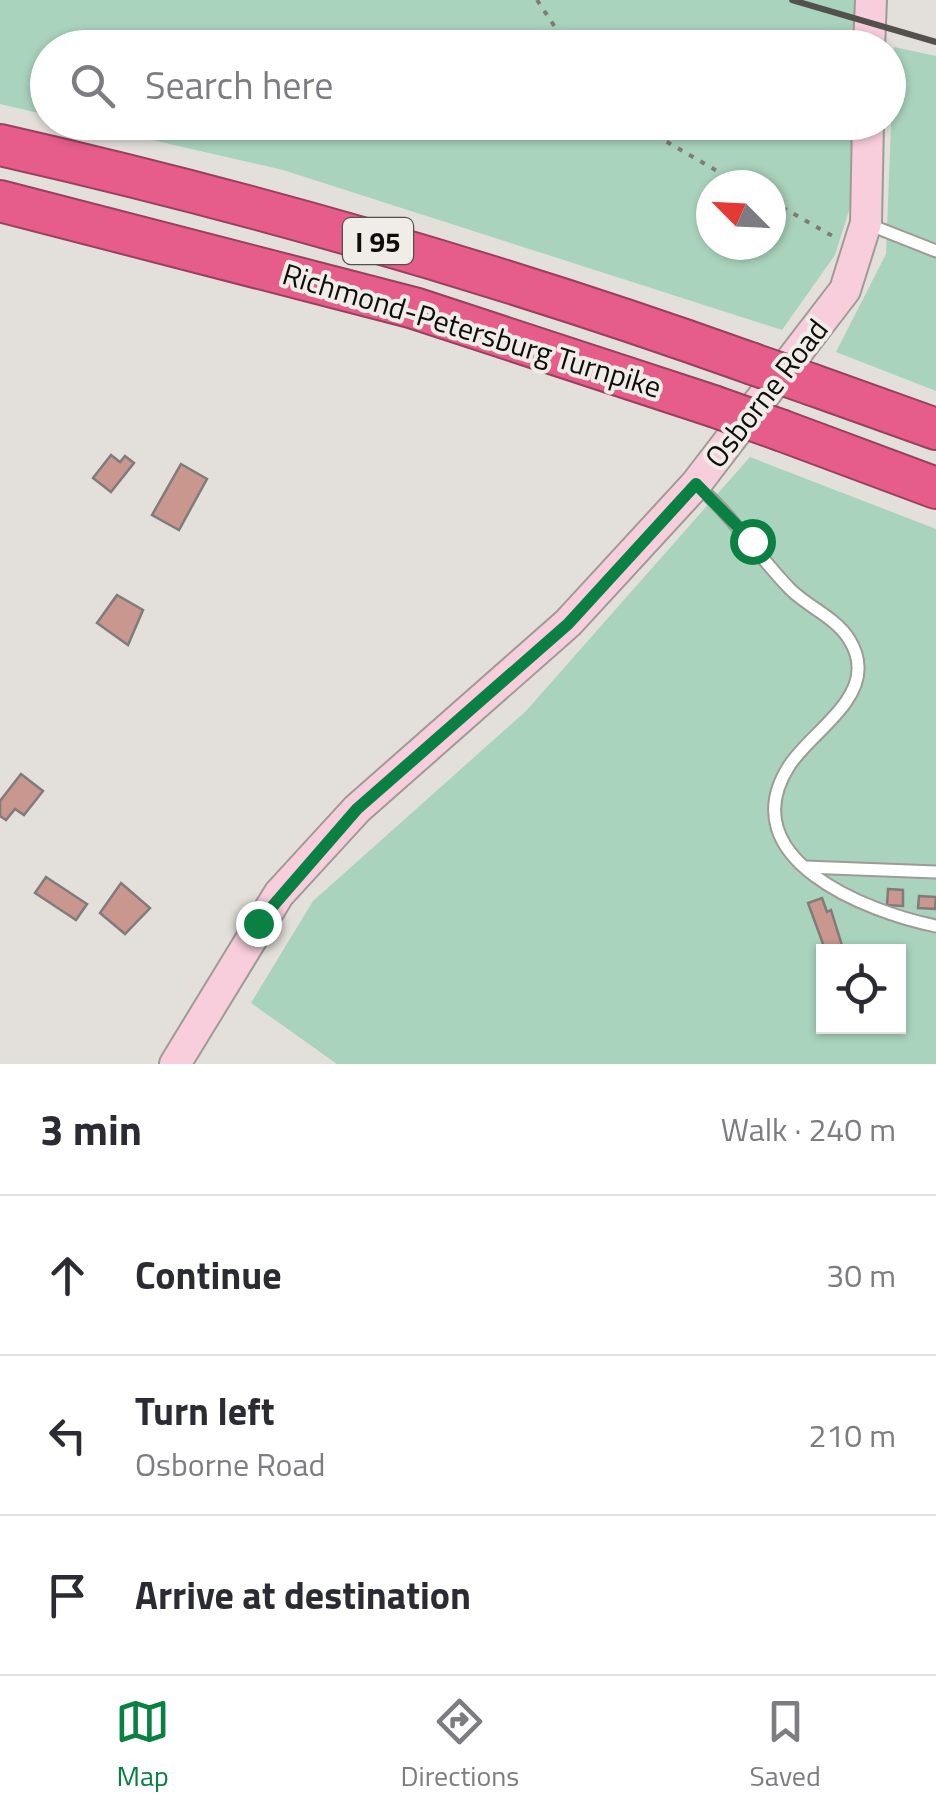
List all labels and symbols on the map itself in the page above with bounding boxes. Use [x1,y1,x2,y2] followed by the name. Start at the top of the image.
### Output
[696,170,786,260] north arrow
[343,218,413,264] road number: I 95
[277,250,667,410] street label: Richmond-Petersburg Turnpike
[693,308,839,478] street label: Osborne Road
[730,519,776,565] route start
[236,901,282,947] route end

